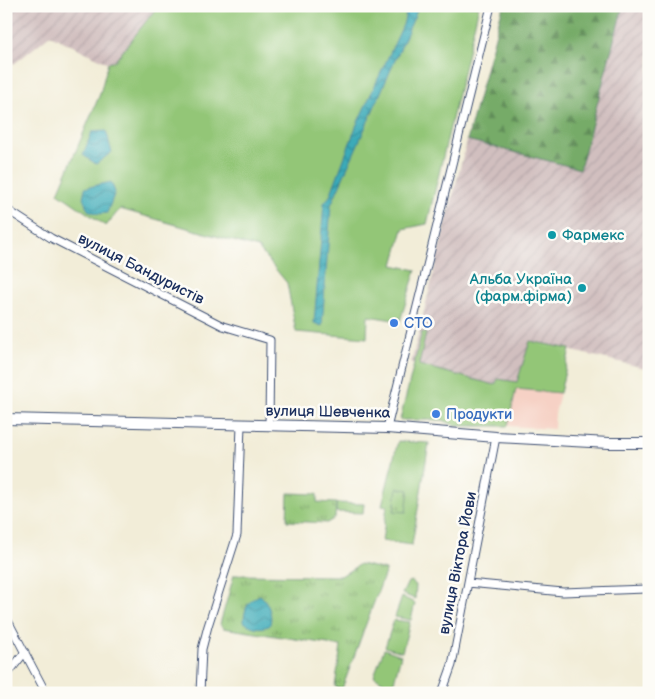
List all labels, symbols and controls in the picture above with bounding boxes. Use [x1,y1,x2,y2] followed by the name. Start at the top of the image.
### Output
[562,226,625,245] place label: Фармекс
[75,229,208,309] street label: вулиця Бандуристів
[546,229,558,241] marker: Фармекс
[469,270,572,306] place label: Альба Україна (фарм.фірма)
[576,282,588,294] marker: Альба Україна (фарм.фірма)
[404,314,433,333] place label: СТО
[388,317,400,329] marker: СТО
[265,401,391,423] street label: вулиця Шевченка
[446,405,512,424] place label: Продукти
[430,408,442,420] marker: Продукти
[435,490,481,636] street label: вулиця Віктора Йови

